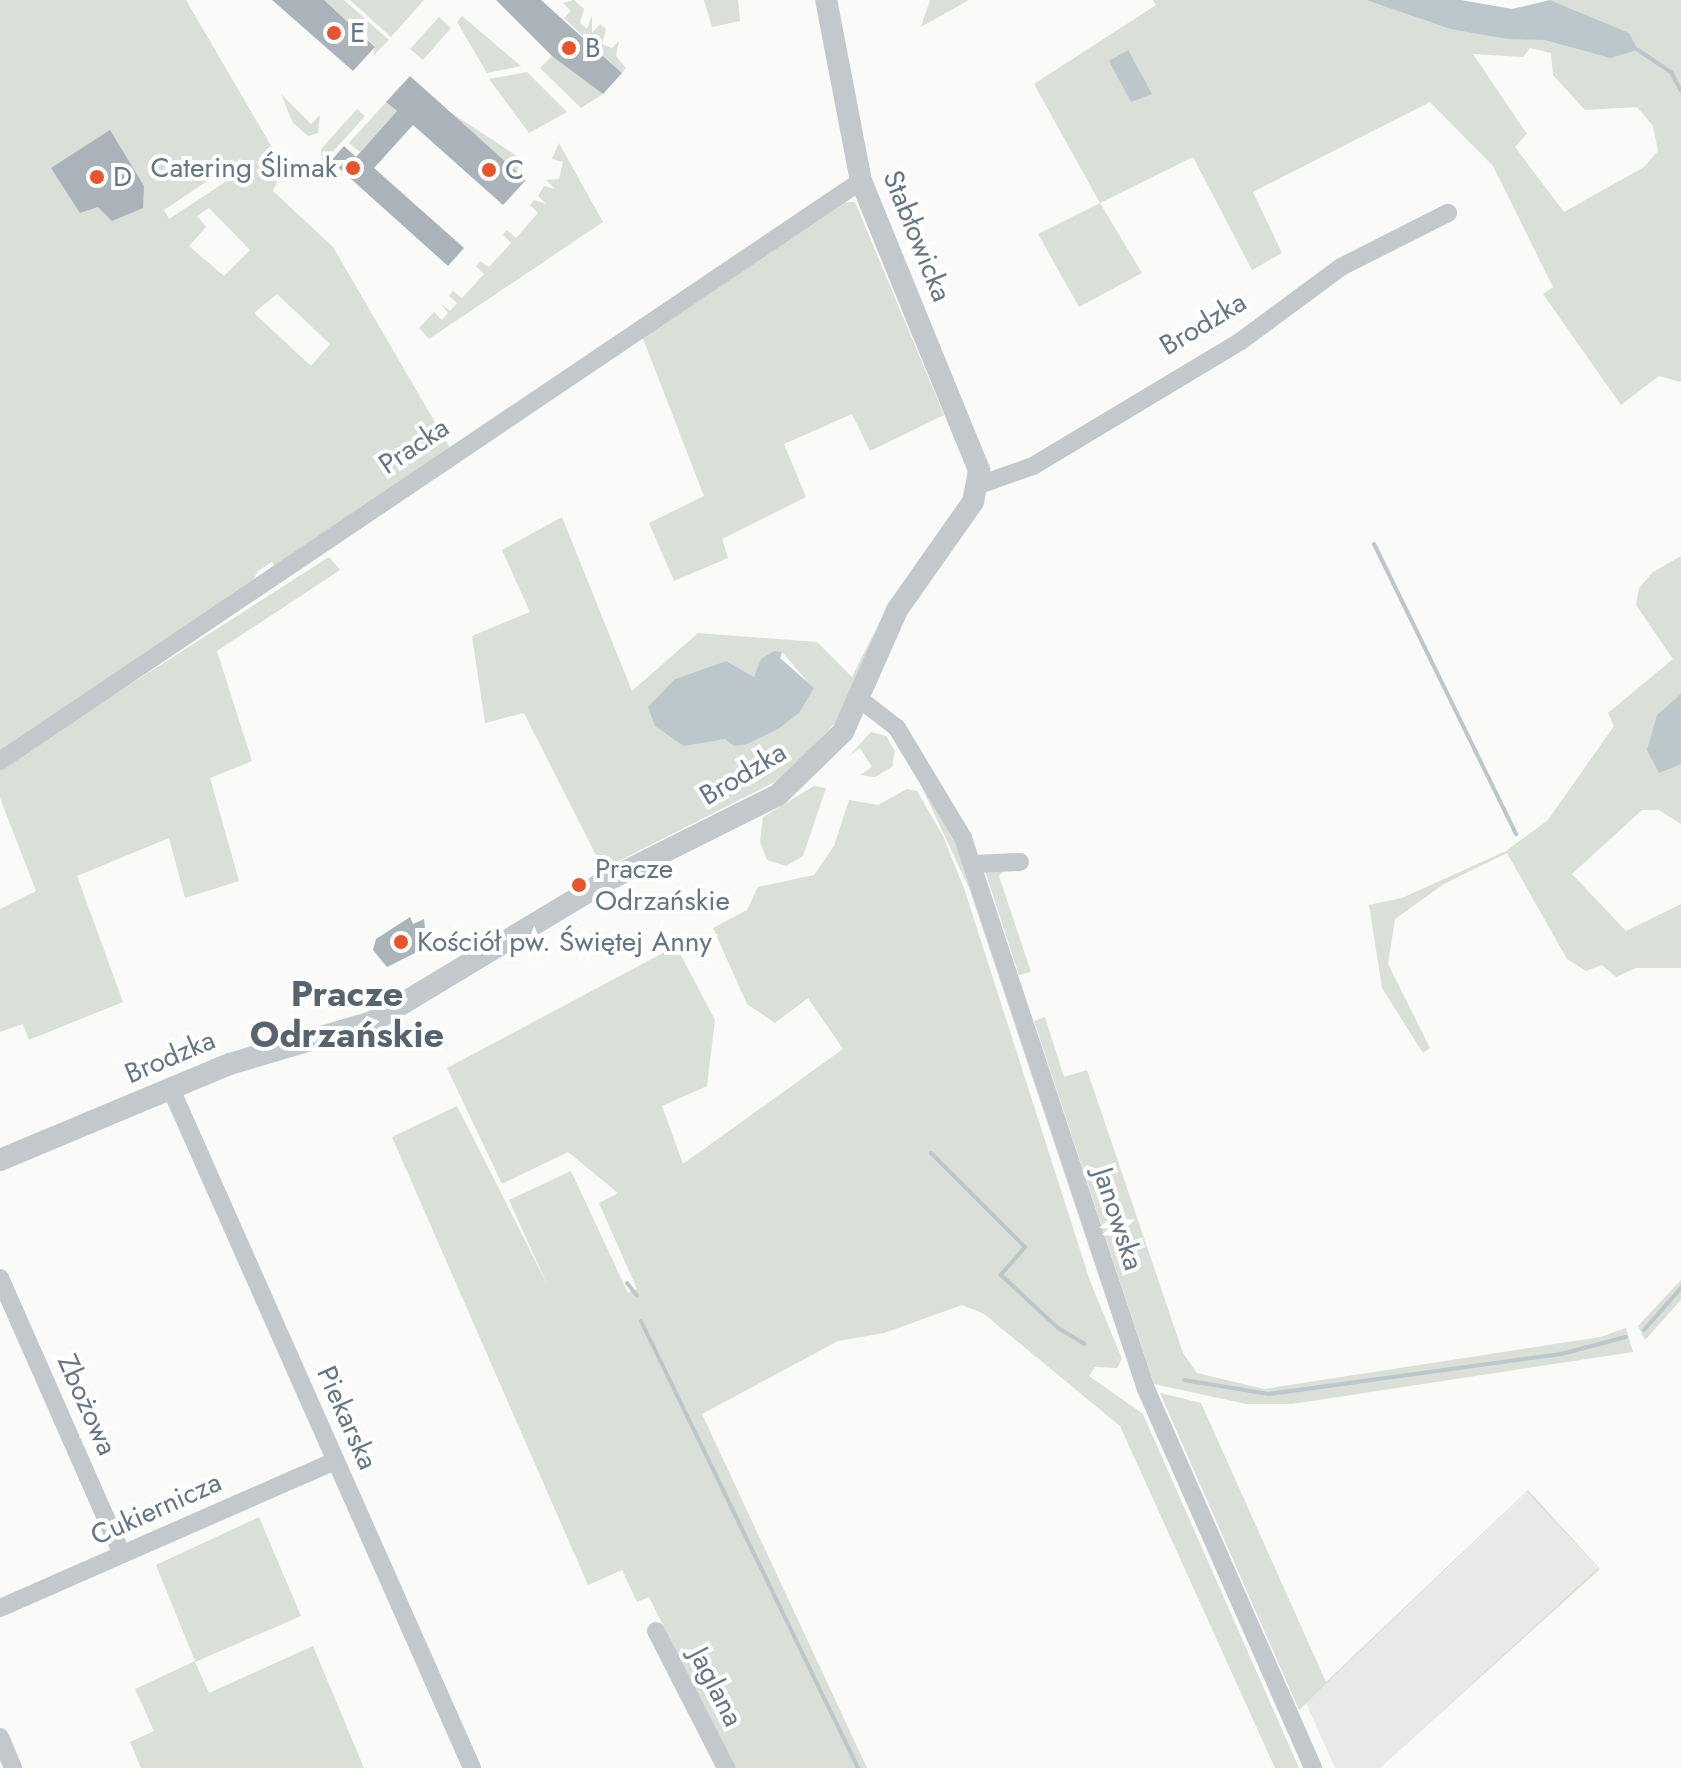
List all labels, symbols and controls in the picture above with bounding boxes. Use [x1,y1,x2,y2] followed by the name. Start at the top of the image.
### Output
[350,16,365,50] place label: E
[325,24,343,42] marker: E
[585,31,601,65] place label: B
[560,39,578,57] marker: B
[151,151,337,185] place label: Catering Ślimak
[505,153,524,187] place label: C
[344,159,362,177] marker: Catering Ślimak
[113,160,132,194] place label: D
[480,161,498,179] marker: C
[876,166,958,306] street label: Stabłowicka
[88,168,106,186] marker: D
[1154,285,1252,363] street label: Brodzka
[373,411,455,481] street label: Pracka
[694,735,792,813] street label: Brodzka
[595,852,730,918] place label: Pracze Odrzańskie
[570,876,588,894] marker: Pracze Odrzańskie
[417,925,712,959] place label: Kościół pw. Świętej Anny
[392,933,410,951] marker: Kościół pw. Świętej Anny
[250,971,444,1056] district label: Pracze Odrzańskie
[120,1023,220,1091] street label: Brodzka
[1086,1163,1150,1275] street label: Janowska
[50,1349,124,1461] street label: Zbożowa
[309,1361,385,1475] street label: Piekarska
[86,1465,226,1553] street label: Cukiernicza
[682,1642,750,1732] street label: Jaglana

